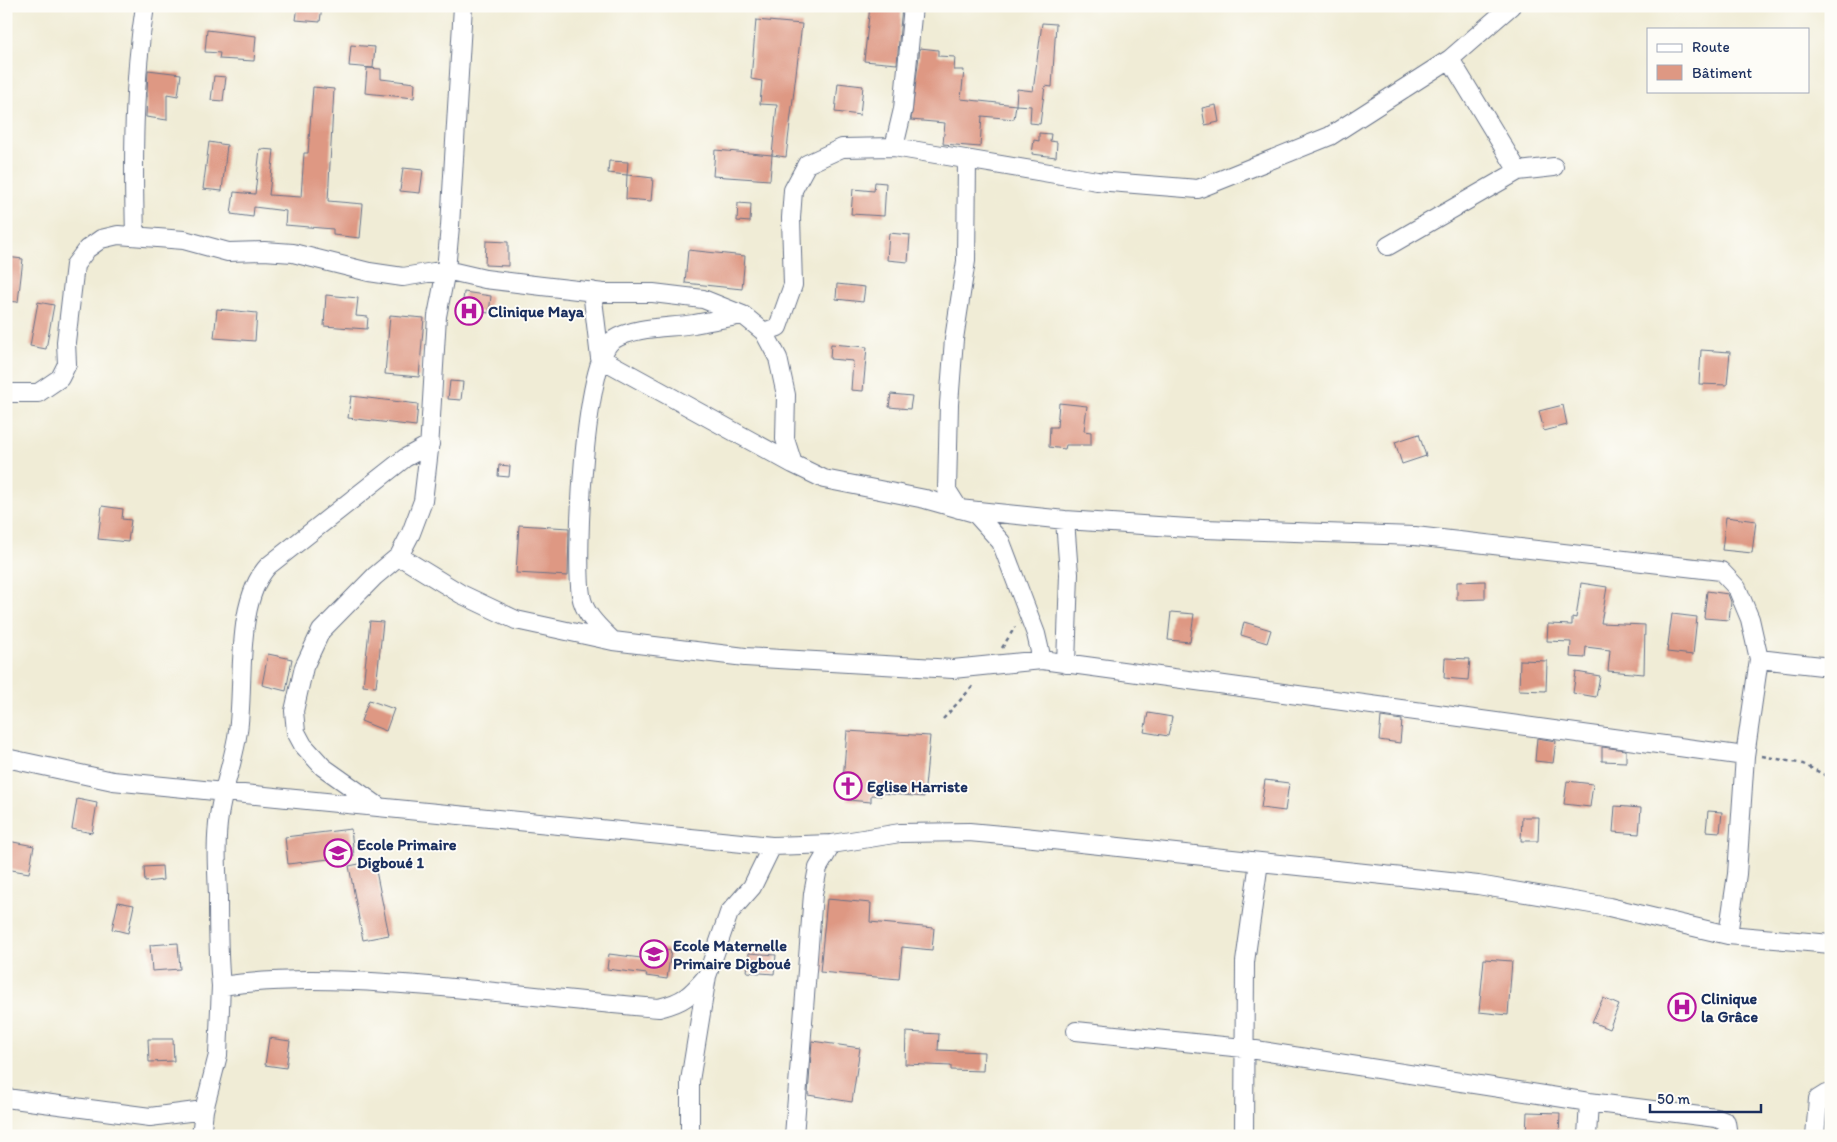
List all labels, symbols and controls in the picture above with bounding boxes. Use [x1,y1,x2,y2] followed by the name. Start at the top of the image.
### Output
[1647,28,1810,92] legend
[1692,38,1730,56] text: Route
[1692,64,1753,82] text: Bâtiment
[454,296,484,326] hospital icon: Clinique Maya
[488,302,585,322] place label: Clinique Maya
[833,771,863,801] church icon: Eglise Harriste
[867,777,968,797] place label: Eglise Harriste
[357,835,457,873] place label: Ecole Primaire Digboué 1
[323,838,353,868] school or university icon: Ecole Primaire Digboué 1
[673,936,791,974] place label: Ecole Maternelle Primaire Digboué
[639,939,669,969] school or university icon: Ecole Maternelle Primaire Digboué
[1701,989,1758,1026] place label: Clinique la Grâce
[1667,992,1697,1022] hospital icon: Clinique la Grâce
[1650,1082,1761,1114] scale bar
[1657,1090,1690,1108] text: 50 m

